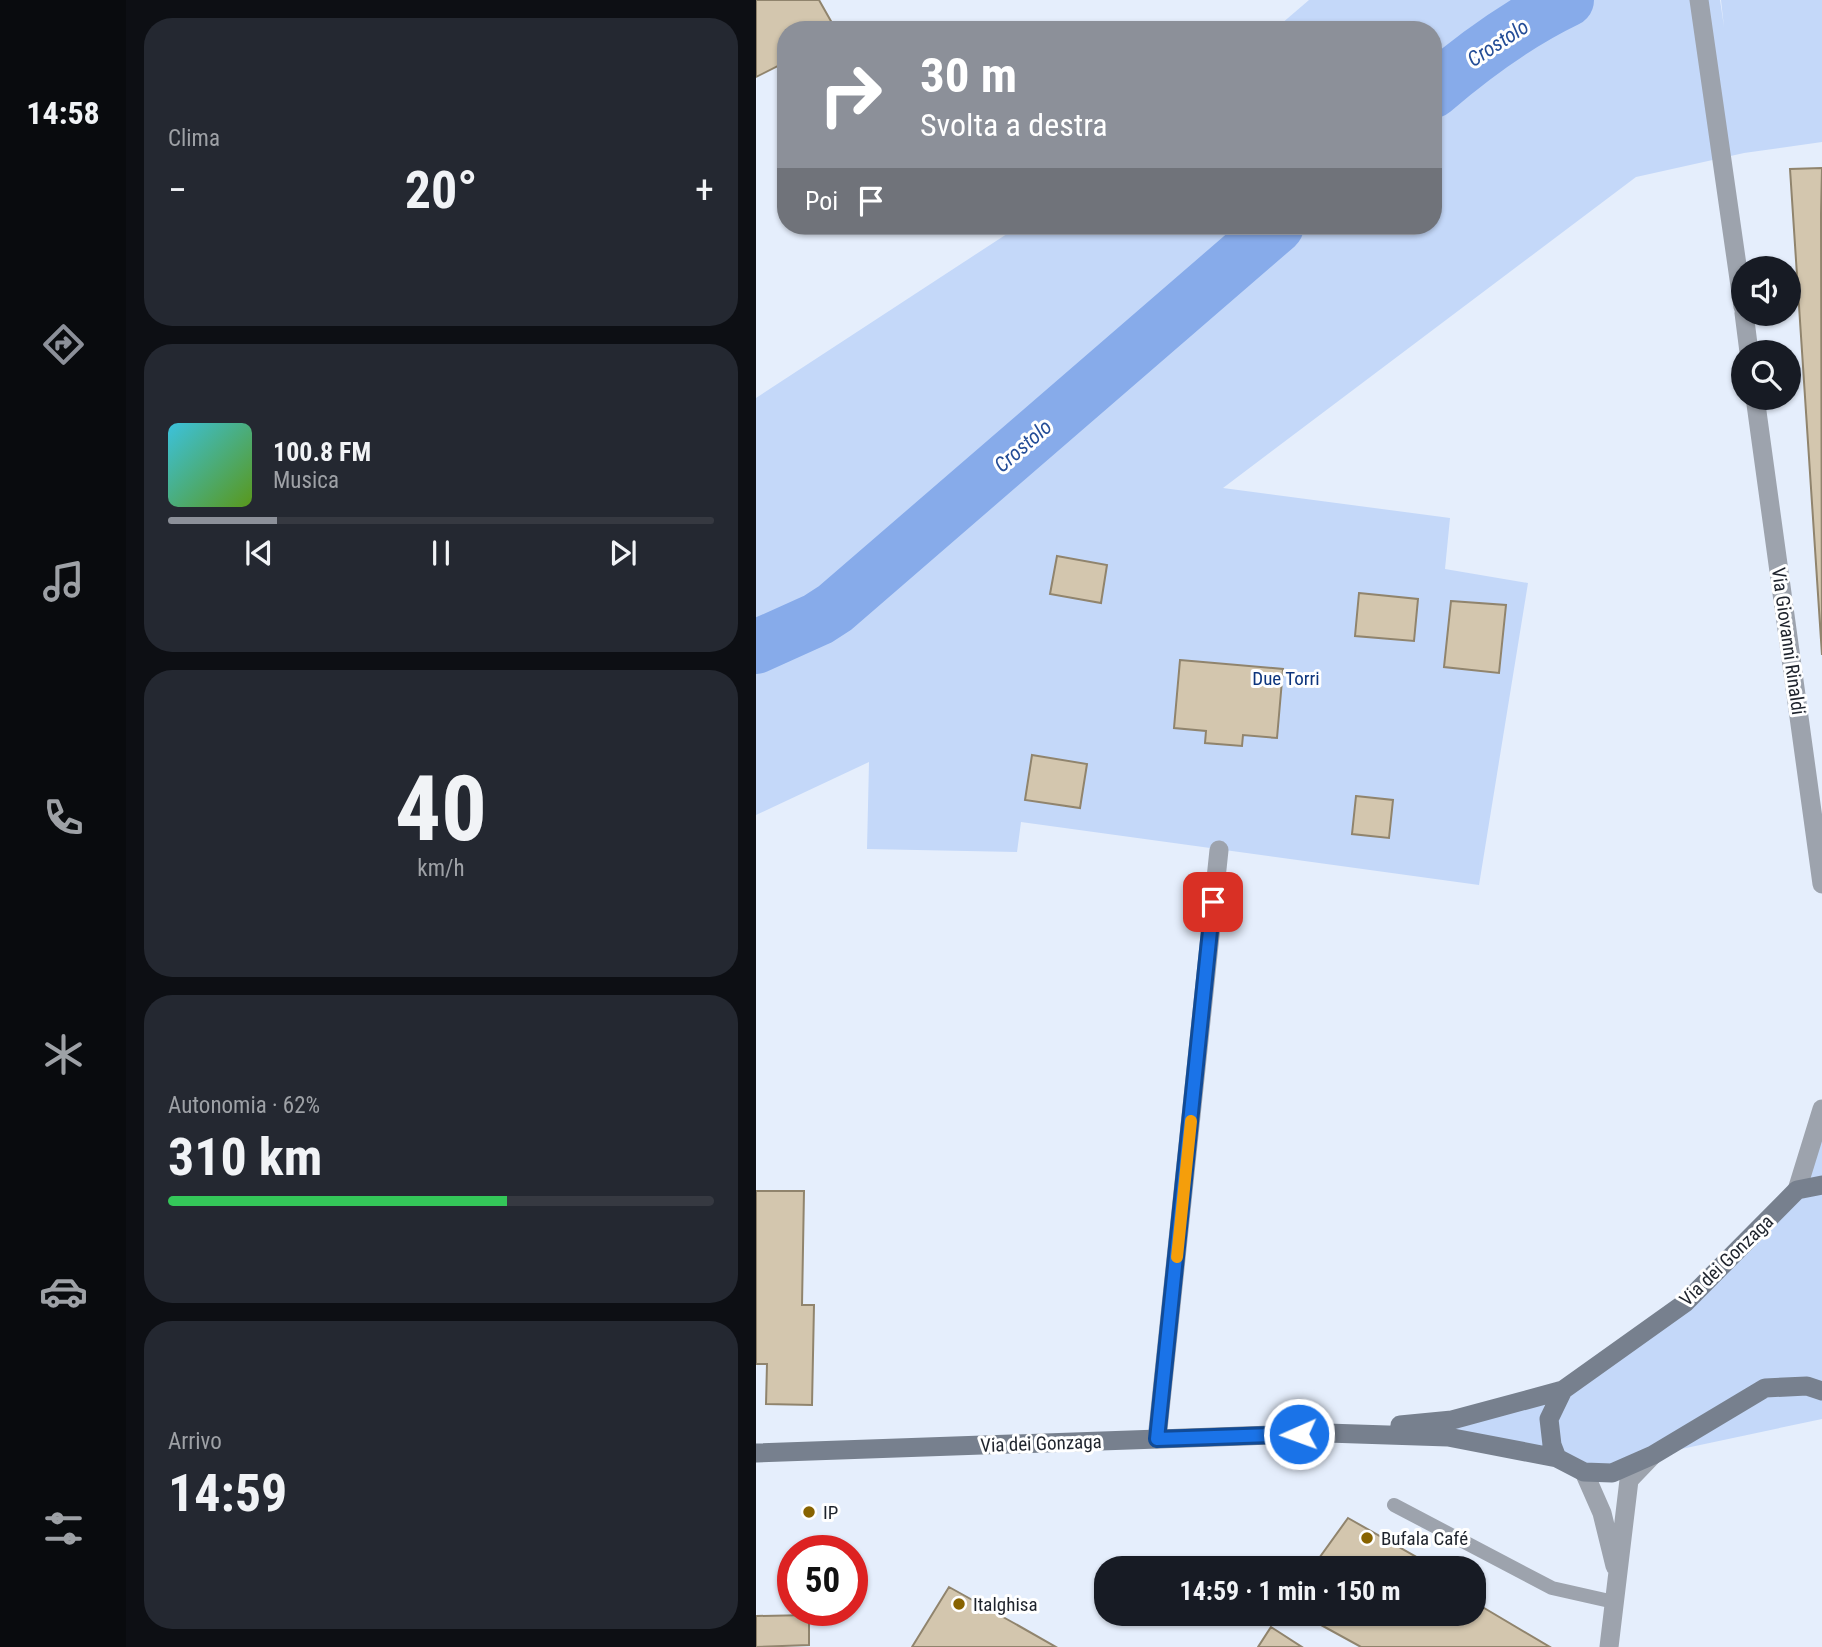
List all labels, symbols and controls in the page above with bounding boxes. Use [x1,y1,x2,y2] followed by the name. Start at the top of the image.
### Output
[1463,14,1533,72] water label: Crostolo
[920,47,1017,104] text: 30 m
[805,49,896,140] icon: right
[26,94,100,132] text: 14:58
[920,106,1108,144] text: Svolta a destra
[168,125,220,152] text: Clima
[405,160,477,221] text: 20°
[168,168,187,212] text: −
[695,168,714,212] text: +
[852,182,890,220] icon: arrive
[805,186,838,216] text: Poi
[1731,256,1801,410] map controls
[1731,256,1801,326] button: sound
[39,320,88,369] icon: directions
[1731,340,1801,410] button: search
[989,415,1057,477] water label: Crostolo
[273,437,371,467] text: 100.8 FM
[273,467,339,494] text: Musica
[240,534,278,572] icon: previous
[422,534,460,572] icon: pause
[604,534,642,572] icon: next
[39,557,88,606] icon: music
[1767,566,1810,716] street label: Via Giovanni Rinaldi
[1252,667,1320,690] park label: Due Torri
[395,756,487,862] text: 40
[39,793,88,842] icon: phone
[417,855,465,882] text: km/h
[1183,872,1243,932] pin
[1194,883,1232,921] icon: arrive
[39,1030,88,1079] icon: climate
[168,1092,320,1119] text: Autonomia · 62%
[168,1127,322,1188] text: 310 km
[1675,1210,1778,1311] street label: Via dei Gonzaga
[39,1267,88,1316] icon: car
[1262,1397,1336,1471] position arrow
[168,1428,222,1455] text: Arrivo
[980,1430,1102,1457] street label: Via dei Gonzaga
[168,1463,287,1524] text: 14:59
[823,1501,838,1524] place label: IP
[39,1504,88,1553] icon: filters
[801,1504,817,1520] marker: IP
[1381,1527,1468,1550] place label: Bufala Café
[1359,1530,1375,1546] marker: Bufala Café
[777,1535,868,1626] speed limit sign: 50
[1180,1576,1400,1606] text: 14:59 · 1 min · 150 m
[973,1593,1038,1616] place label: Italghisa
[951,1596,967,1612] marker: Italghisa

